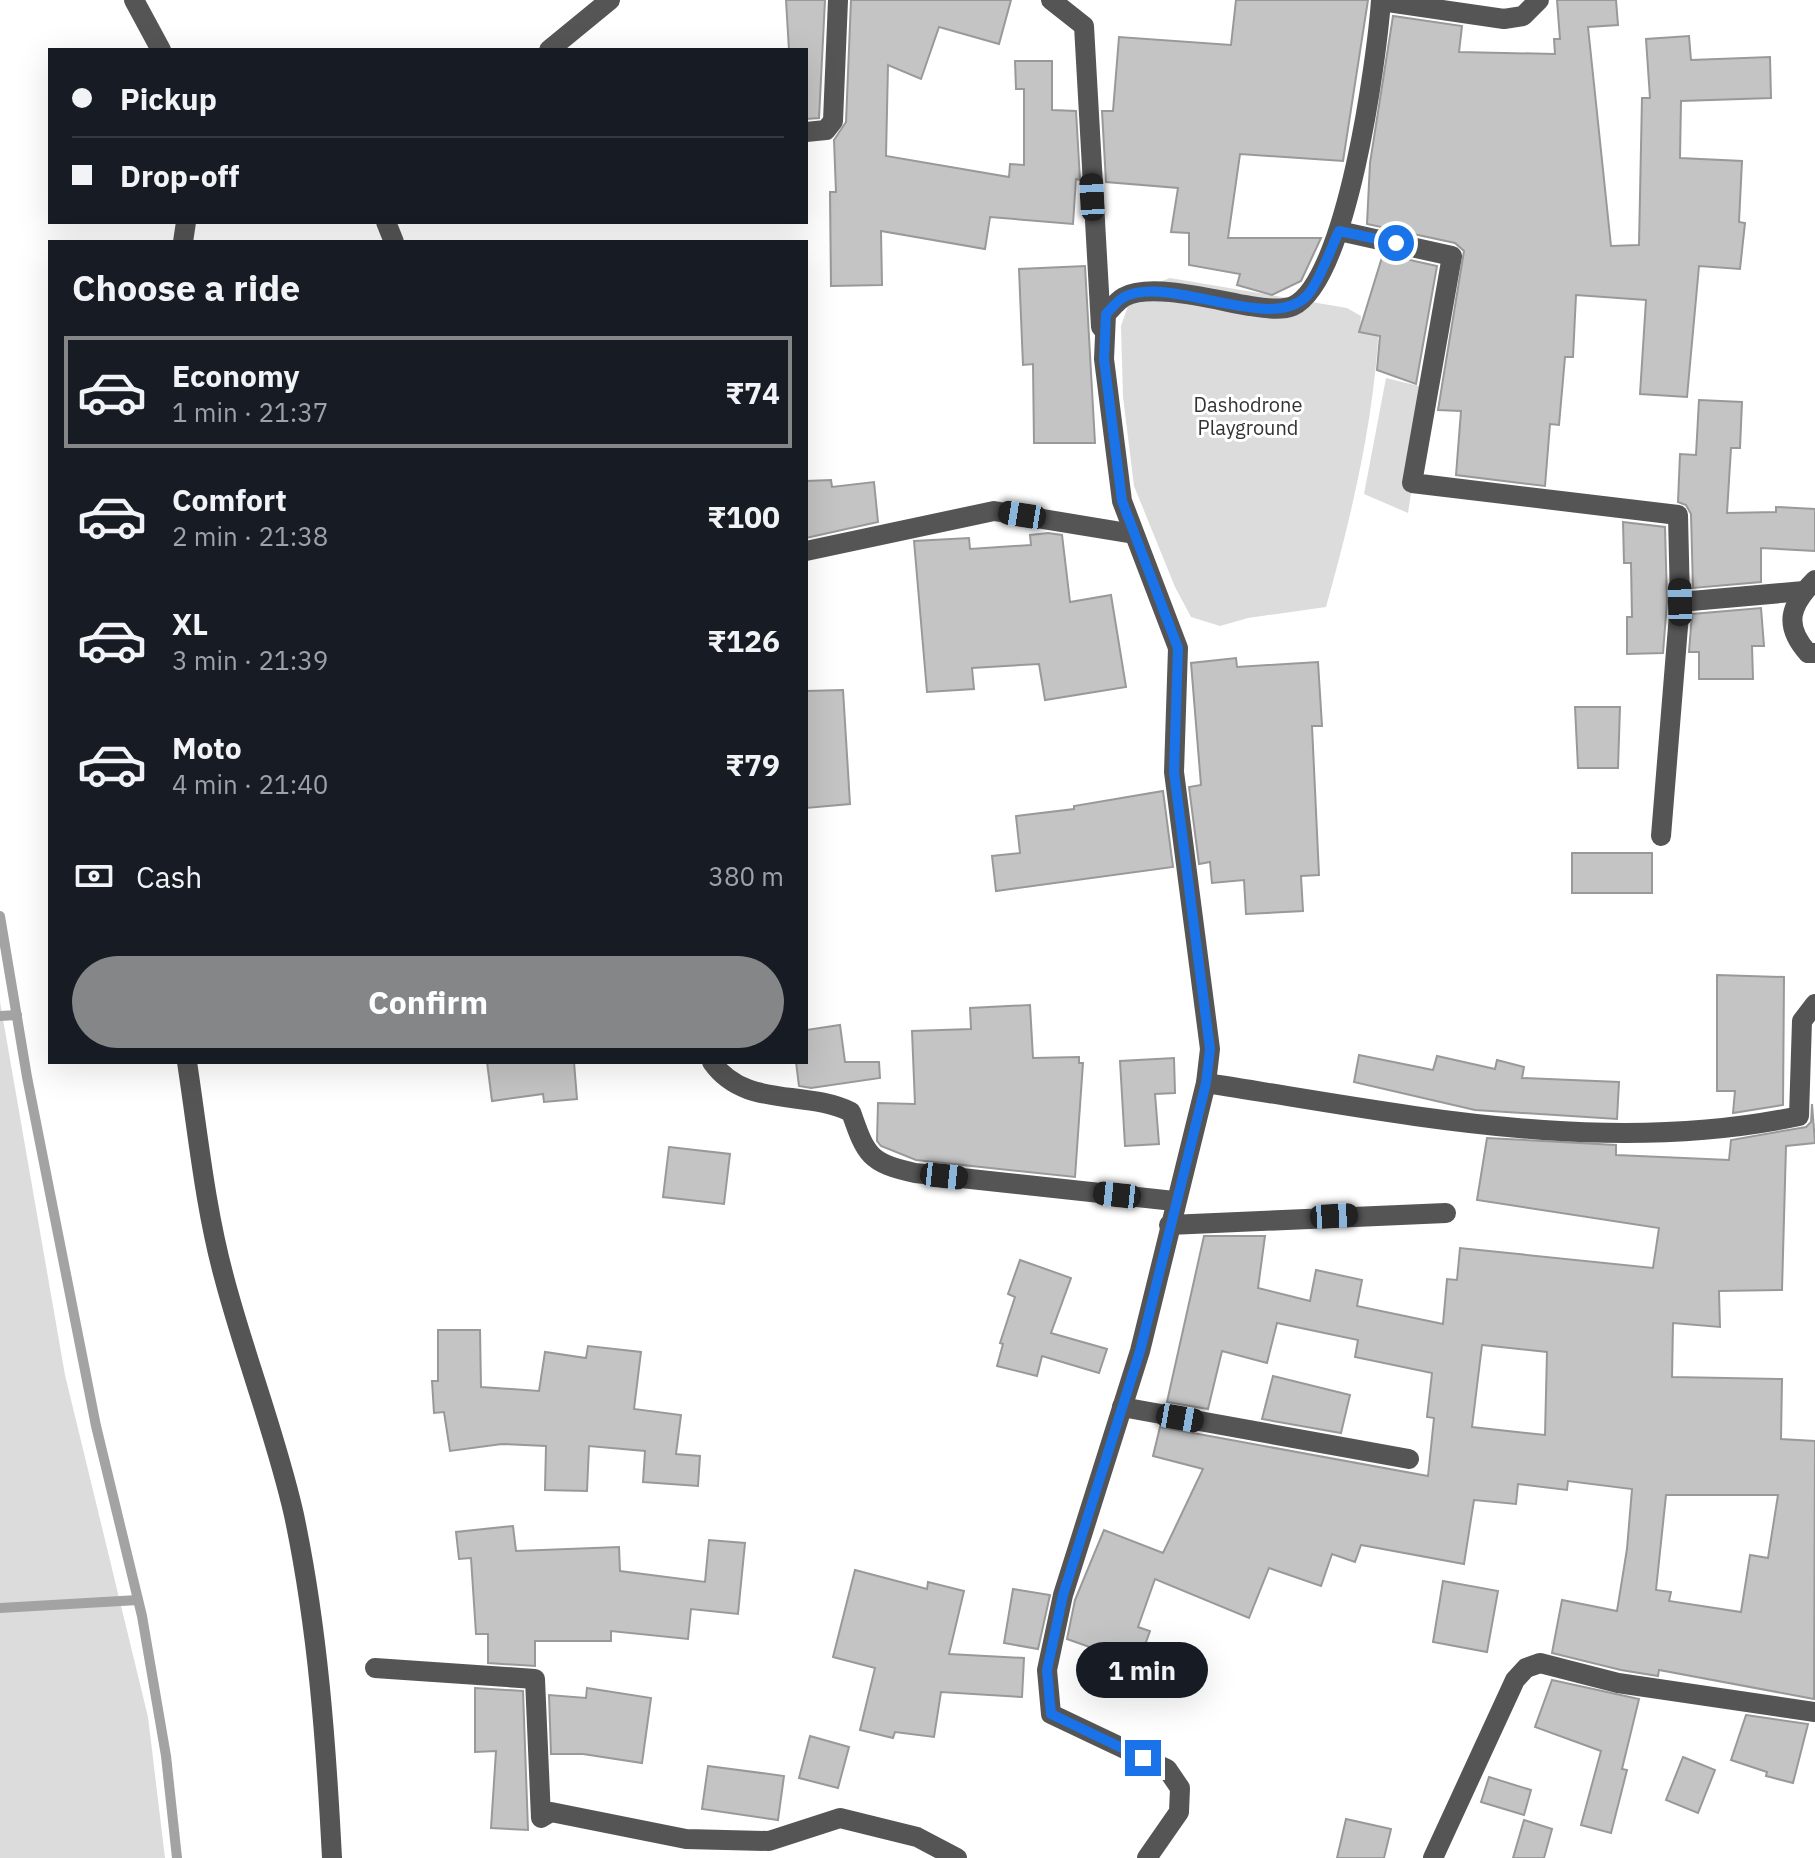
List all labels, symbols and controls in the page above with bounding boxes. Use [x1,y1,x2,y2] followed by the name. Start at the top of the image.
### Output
[120,79,217,118] text: Pickup
[120,156,239,195] text: Drop-off
[1079,172,1105,222] car
[1378,225,1414,261] route start
[72,264,300,311] text: Choose a ride
[76,356,148,428] icon: car
[172,356,300,395] text: Economy
[725,373,780,412] text: ₹74
[1194,391,1302,441] park label: Dashodrone Playground
[172,395,328,429] text: 1 min · 21:37
[76,480,148,552] icon: car
[172,480,287,519] text: Comfort
[707,497,780,536] text: ₹100
[996,499,1048,531] car
[172,519,328,553] text: 2 min · 21:38
[1668,578,1692,626] car
[76,604,148,676] icon: car
[172,604,208,643] text: XL
[707,621,780,660] text: ₹126
[172,643,328,677] text: 3 min · 21:39
[76,728,148,800] icon: car
[172,728,242,767] text: Moto
[725,745,780,784] text: ₹79
[172,767,328,801] text: 4 min · 21:40
[72,854,116,898] icon: cash
[136,857,202,896] text: Cash
[708,859,784,893] text: 380 m
[72,956,784,1048] button: Confirm
[919,1162,969,1190] car
[1092,1181,1142,1209] car
[1309,1203,1359,1229] car
[1154,1402,1206,1434] car
[1077,1642,1209,1698] callout: 1 min
[1108,1653,1176,1687] text: 1 min
[1125,1740,1161,1776] route end

